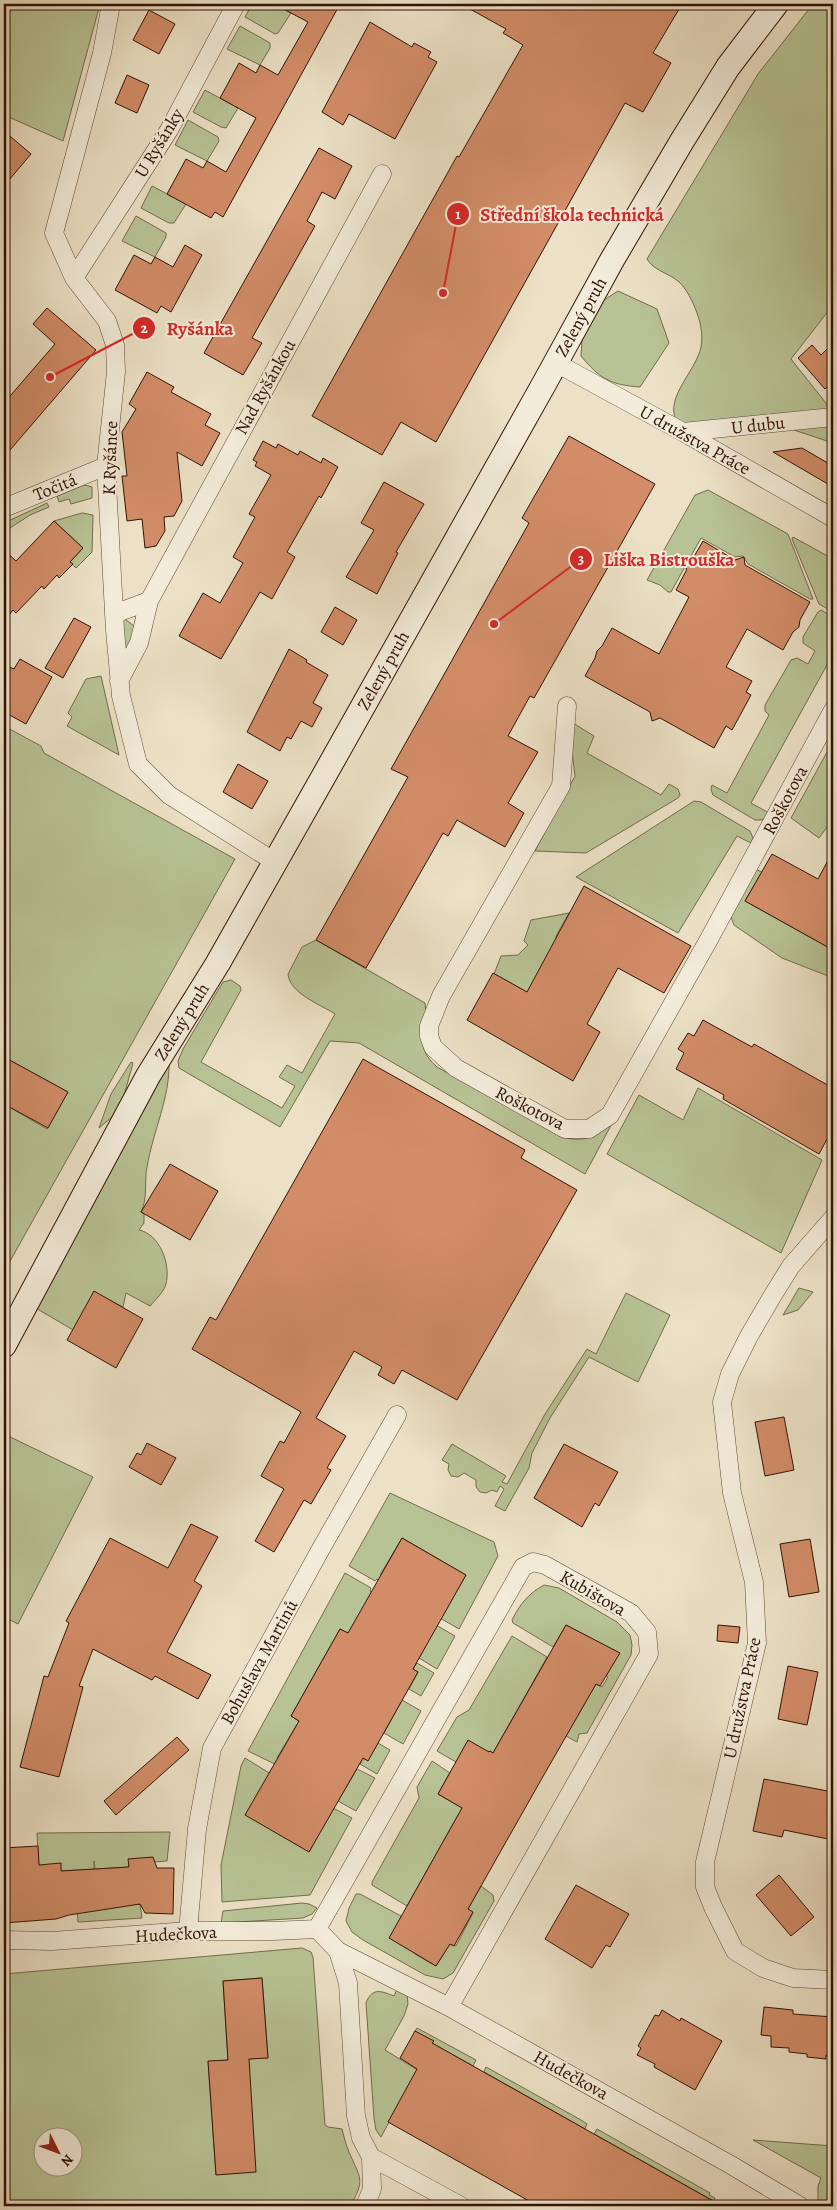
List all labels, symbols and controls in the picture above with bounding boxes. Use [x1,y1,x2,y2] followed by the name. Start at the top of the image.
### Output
[129,103,190,182] street label: U Ryšánky
[445,197,674,231] callout: Střední škola technická
[480,202,665,228] text: Střední škola technická
[455,204,461,224] text: 1
[549,273,612,361] street label: Zelený pruh
[132,311,244,345] callout: Ryšánka
[167,316,234,342] text: Ryšánka
[140,318,148,338] text: 2
[229,335,301,439] street label: Nad Ryšánkou
[635,400,755,480] street label: U družstva Práce
[730,410,786,440] street label: U dubu
[97,420,123,496] street label: K Ryšánce
[30,467,81,507] street label: Točitá
[569,542,745,576] callout: Liška Bistrouška
[603,547,735,573] text: Liška Bistrouška
[578,549,584,569] text: 3
[351,626,415,714] street label: Zelený pruh
[757,761,813,839] street label: Roškotova
[148,978,215,1065] street label: Zelený pruh
[491,1080,569,1136] street label: Roškotova
[555,1564,631,1622] street label: Kubištova
[215,1595,303,1729] street label: Bohuslava Martinů
[717,1635,767,1761] street label: U družstva Práce
[134,1920,218,1948] street label: Hudečkova
[529,2045,613,2106] street label: Hudečkova
[32,2128,82,2178] north arrow
[57,2150,78,2171] text: N

